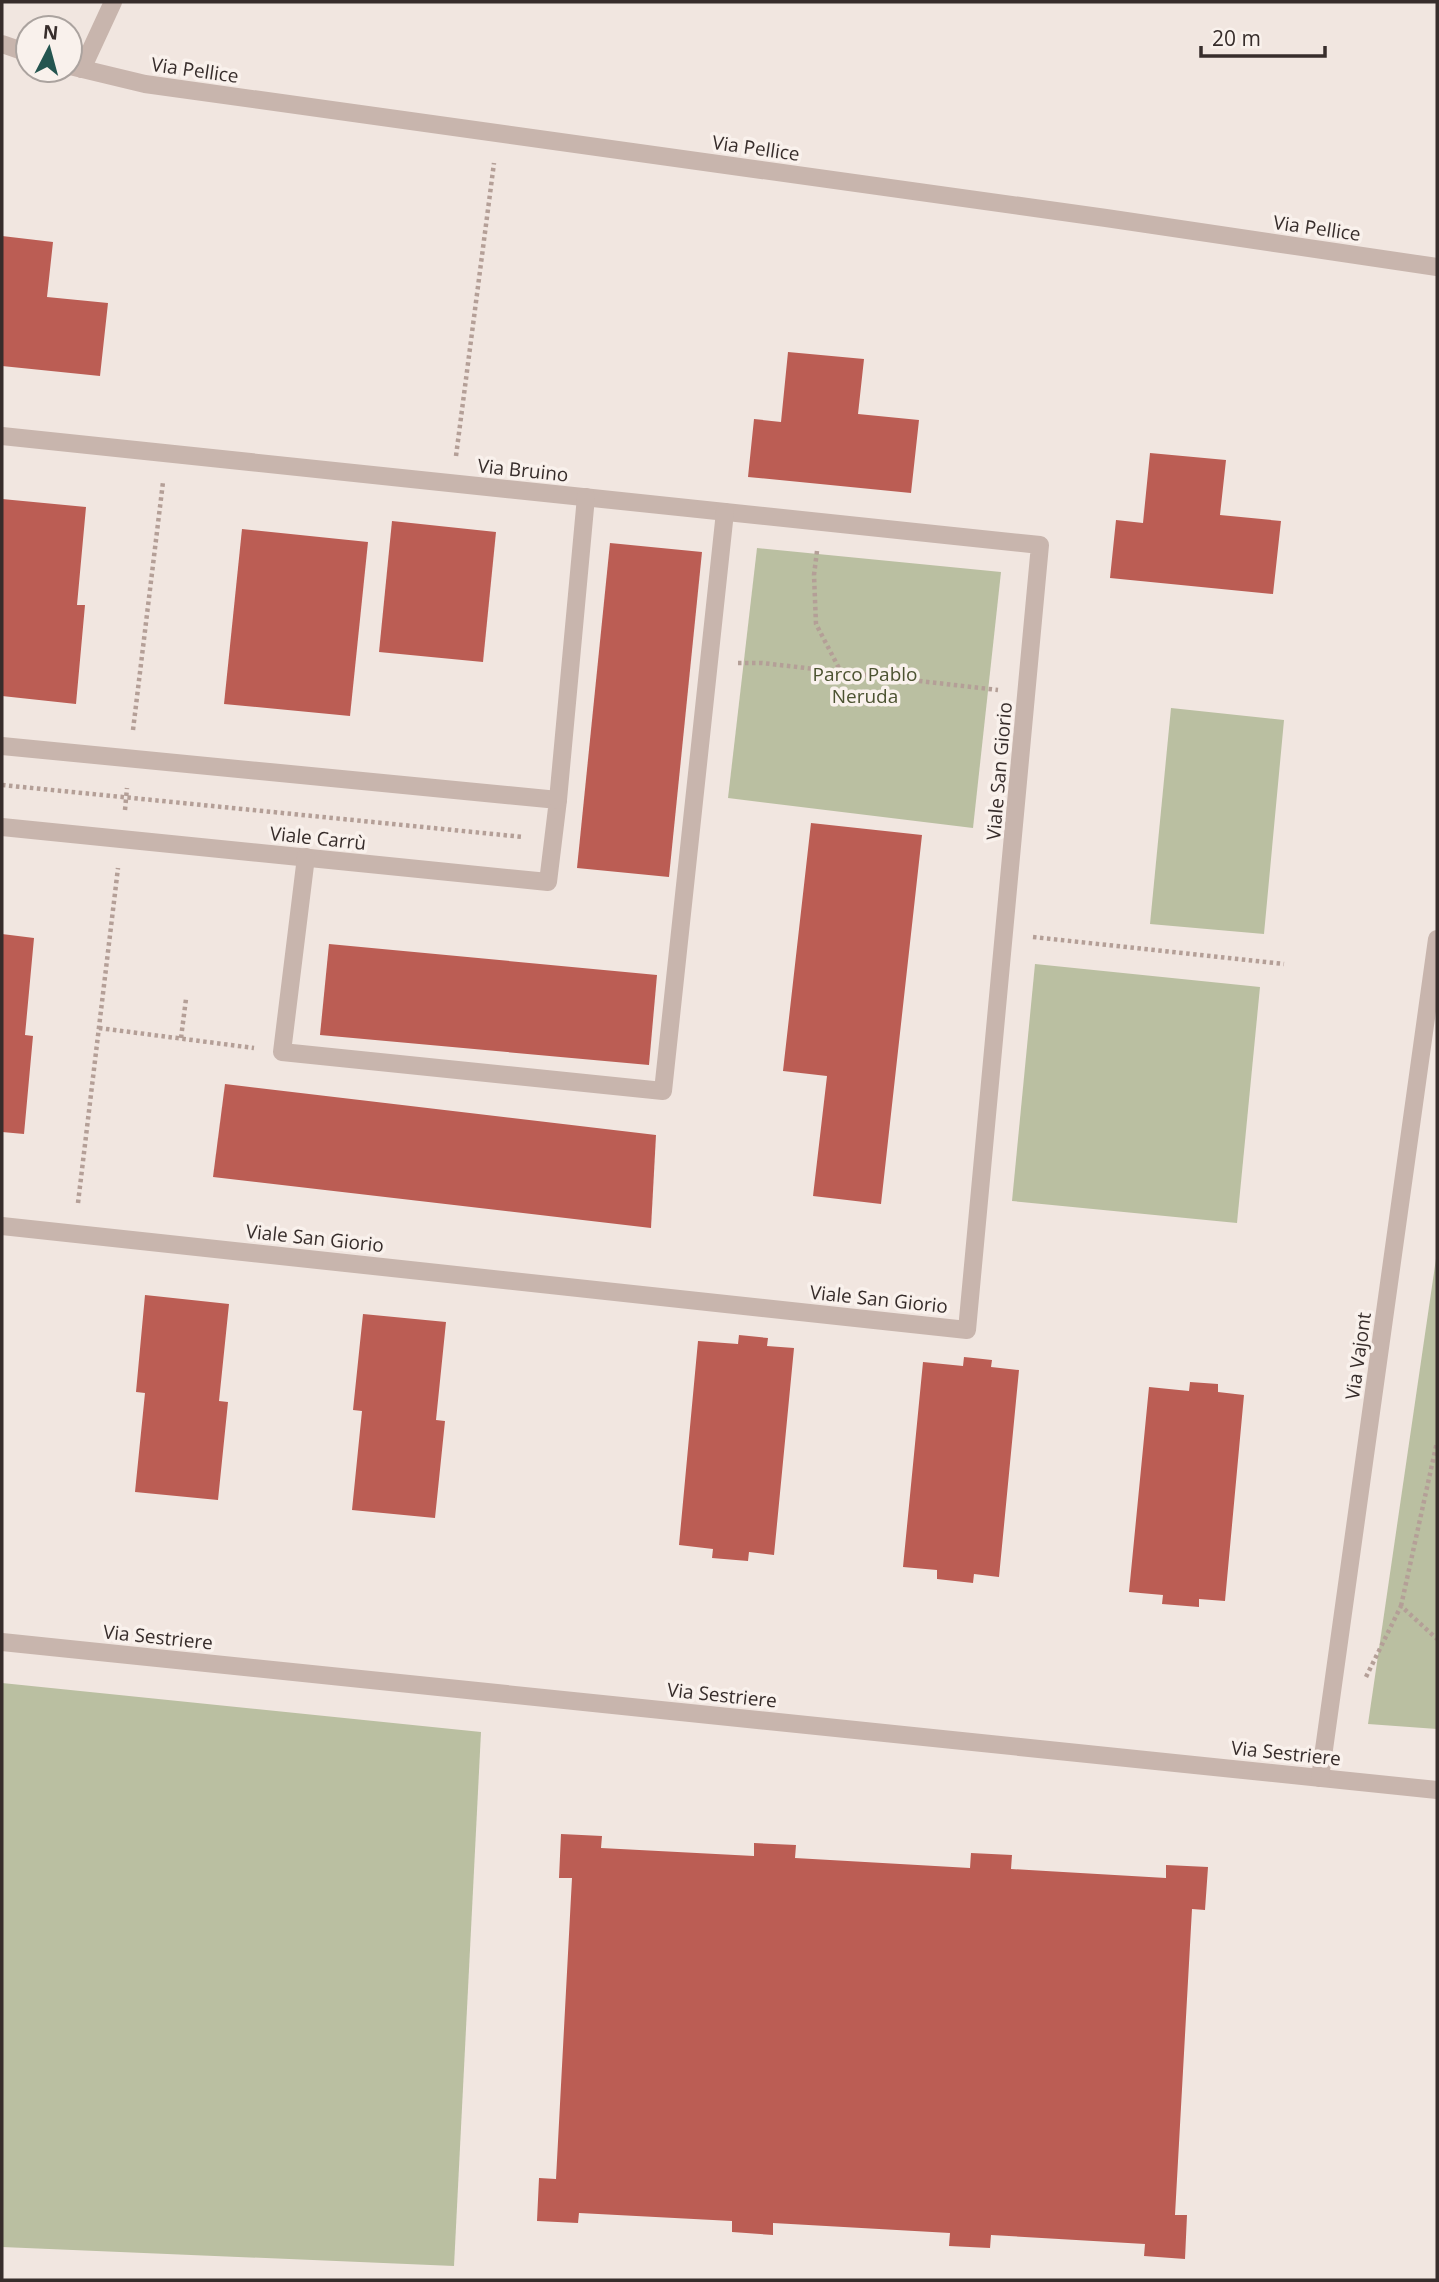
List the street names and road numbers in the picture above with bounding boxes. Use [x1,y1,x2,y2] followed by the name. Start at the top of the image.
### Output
[150,51,240,89] street label: Via Pellice
[711,129,801,167] street label: Via Pellice
[1272,209,1362,247] street label: Via Pellice
[476,452,570,488] street label: Via Bruino
[980,701,1018,841] street label: Viale San Giorio
[269,820,367,856] street label: Viale Carrù
[245,1218,385,1258] street label: Viale San Giorio
[809,1279,949,1319] street label: Viale San Giorio
[1339,1310,1377,1401] street label: Via Vajont
[102,1618,214,1656] street label: Via Sestriere
[666,1676,778,1714] street label: Via Sestriere
[1230,1734,1342,1772] street label: Via Sestriere

